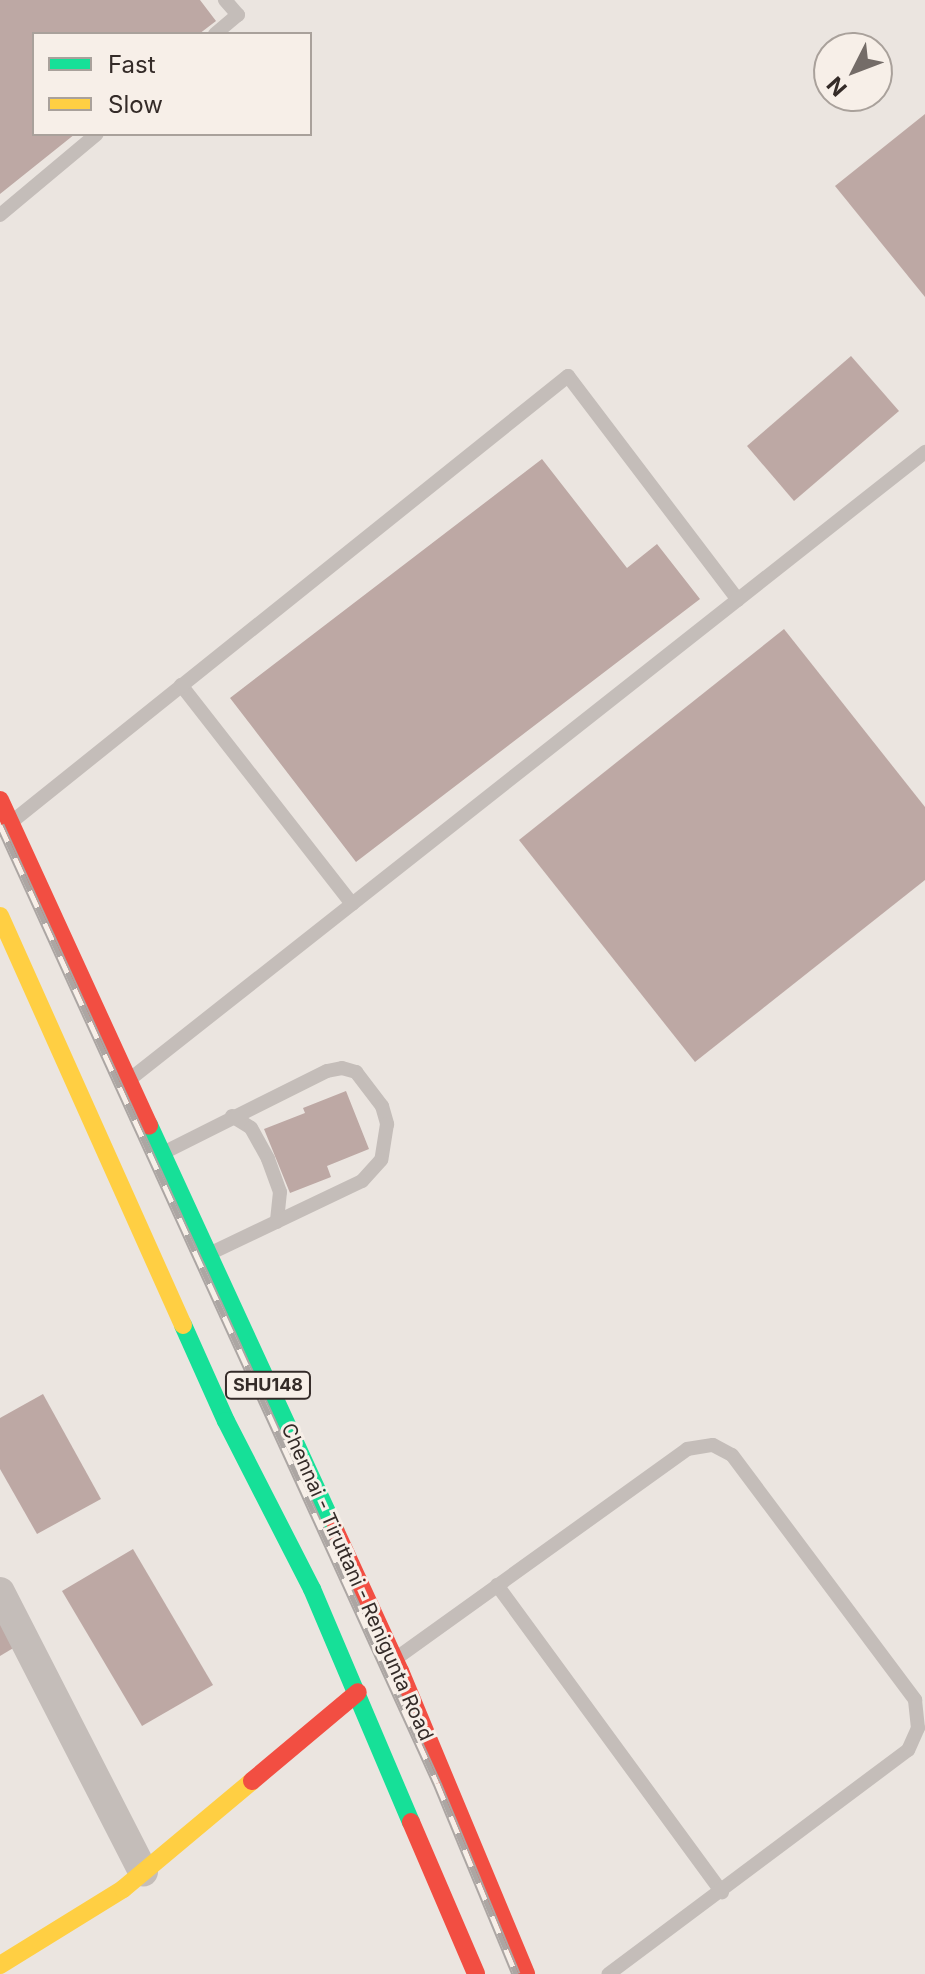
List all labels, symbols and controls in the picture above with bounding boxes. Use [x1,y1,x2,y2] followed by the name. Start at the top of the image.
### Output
[32,32,312,136] legend
[813,32,893,112] north arrow
[108,50,156,79] text: Fast
[821,72,852,102] text: N
[108,90,163,119] text: Slow
[224,1371,312,1399] road number: SHU148
[276,1420,438,1744] street label: Chennai - Tiruttani - Renigunta Road

